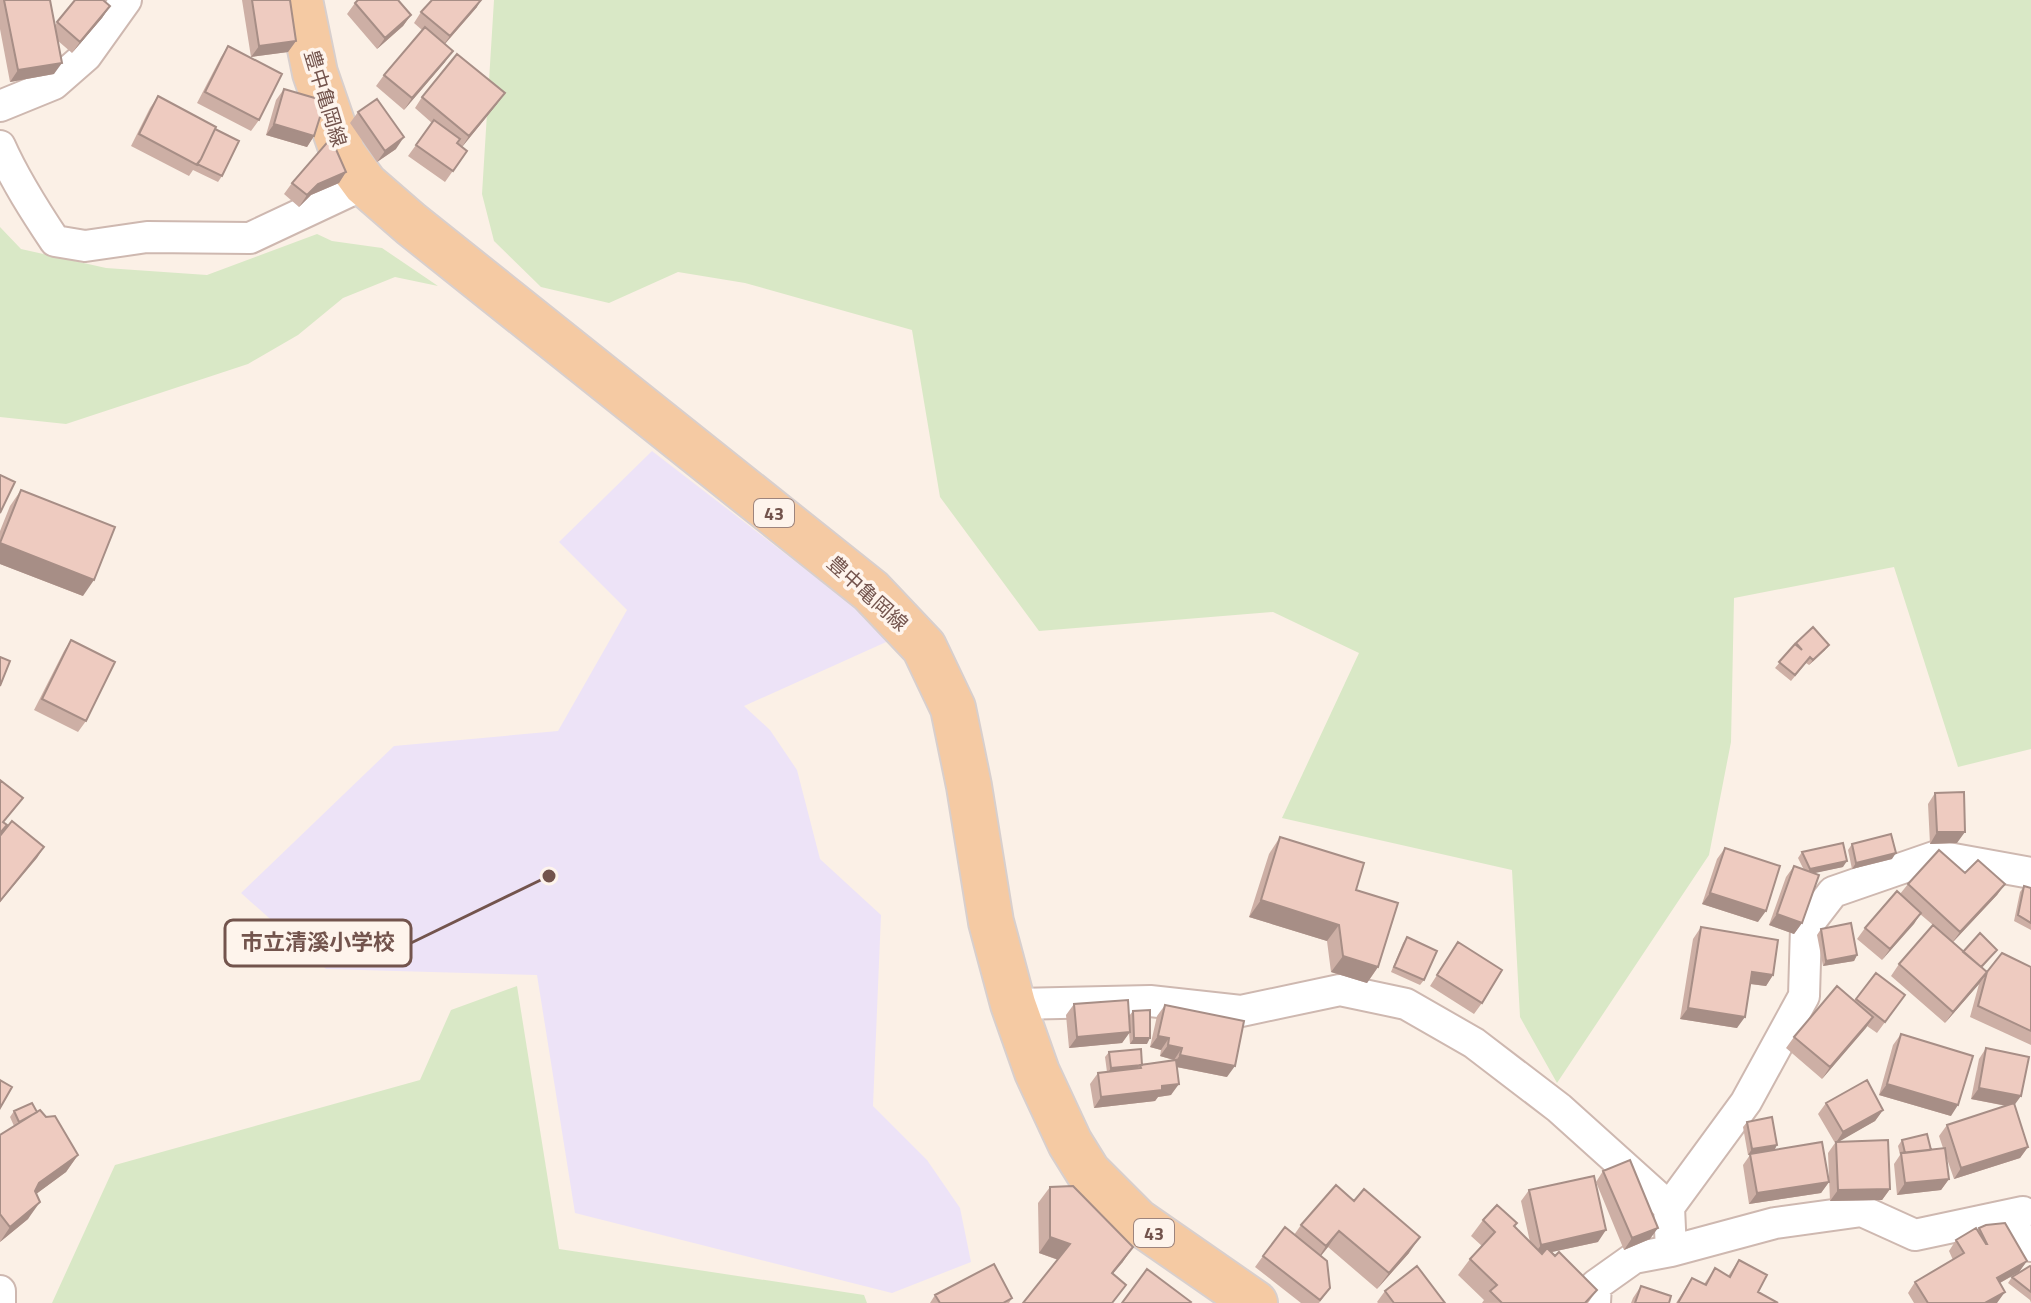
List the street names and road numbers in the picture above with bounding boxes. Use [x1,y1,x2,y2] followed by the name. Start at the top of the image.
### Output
[297,46,355,150] street label: 豊中亀岡線
[754,499,794,527] road number: 43
[820,548,916,638] street label: 豊中亀岡線
[1134,1219,1174,1247] road number: 43

